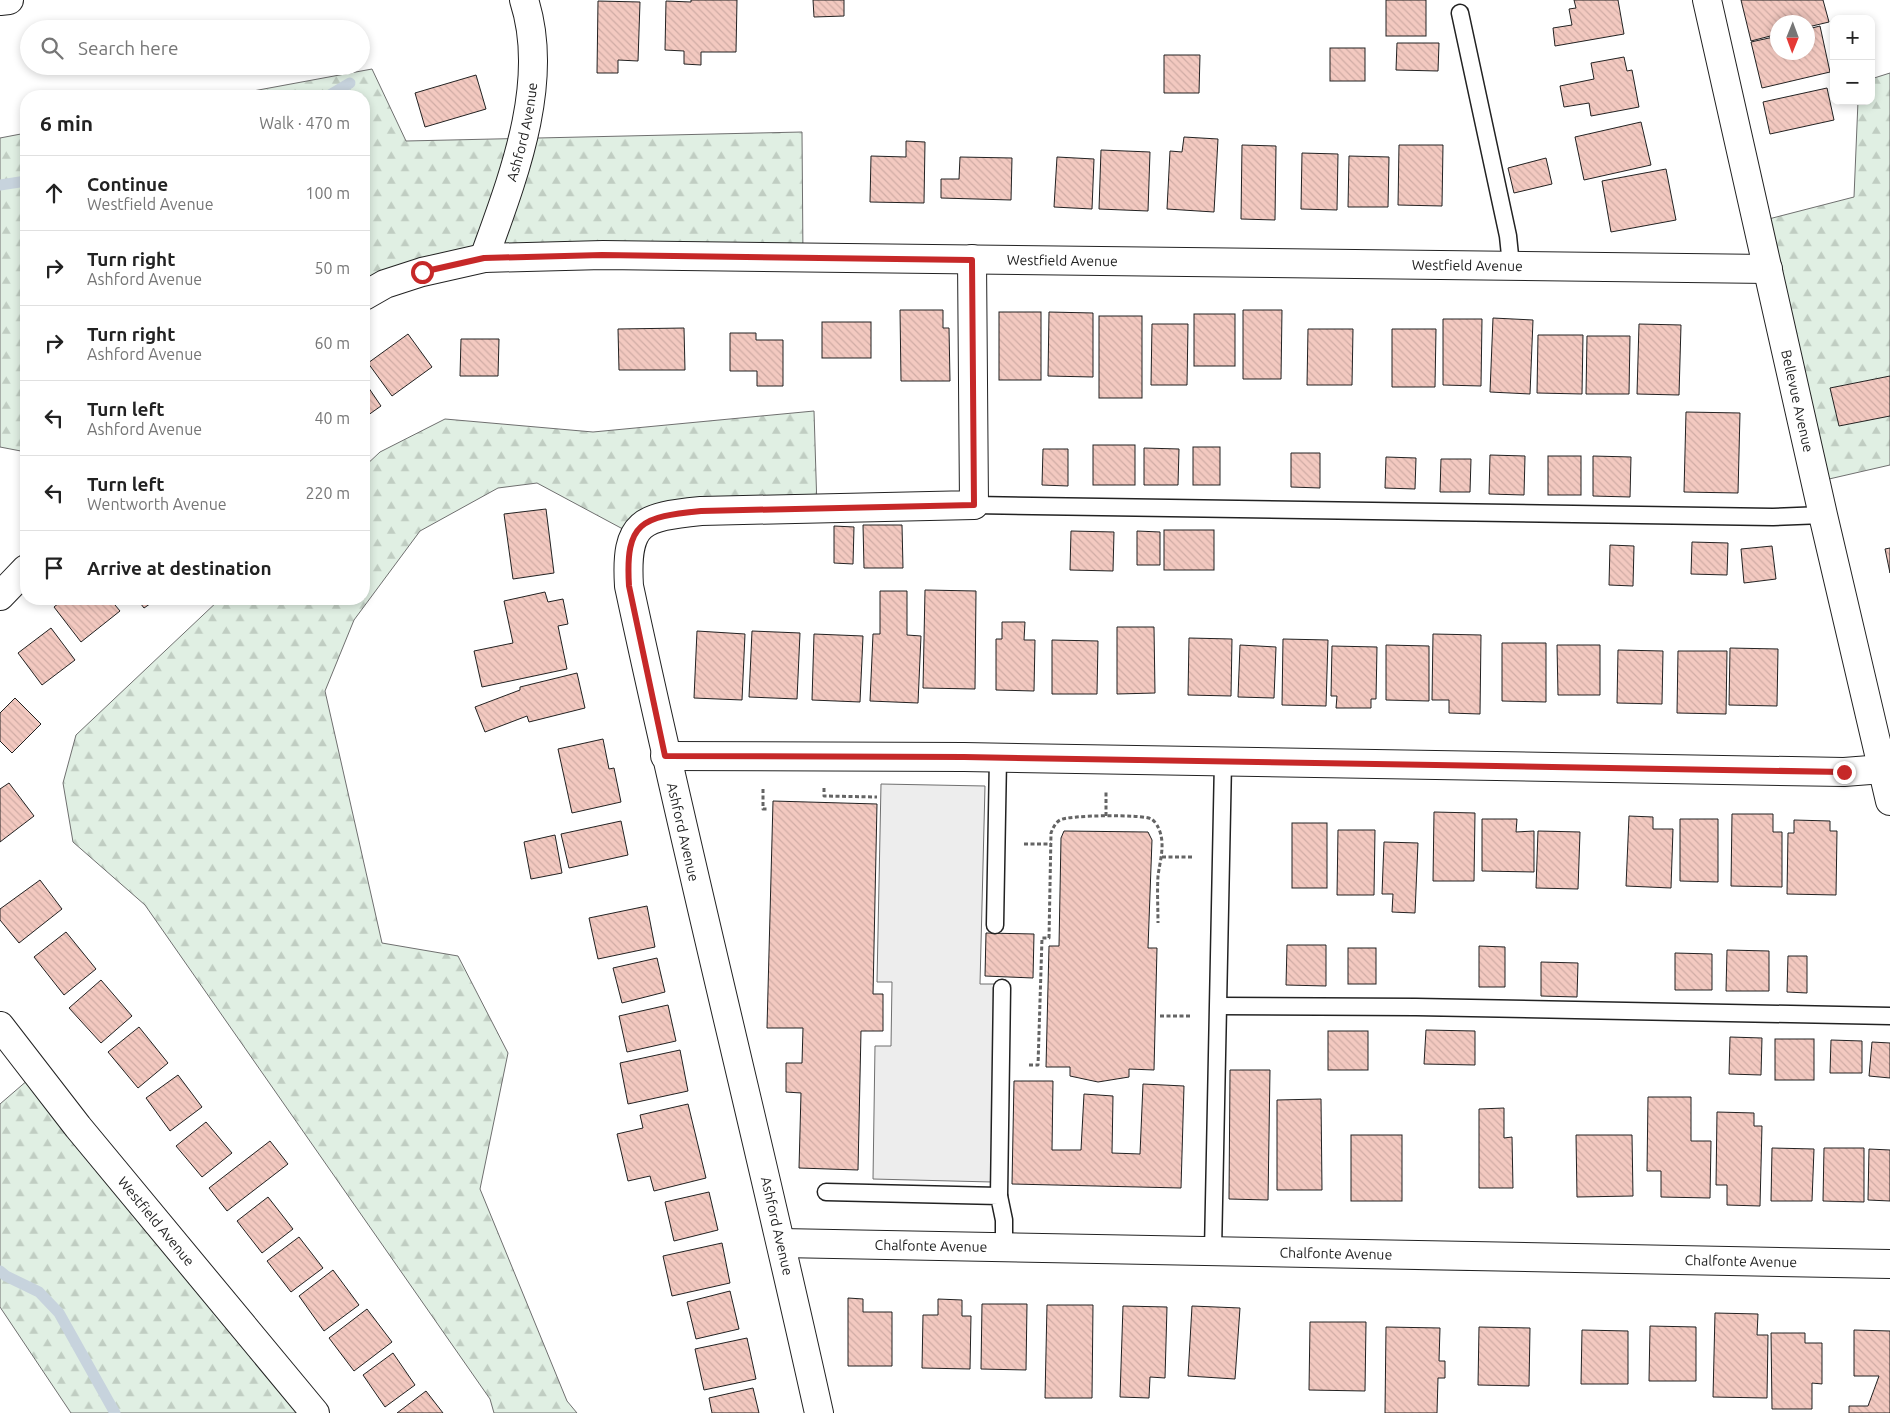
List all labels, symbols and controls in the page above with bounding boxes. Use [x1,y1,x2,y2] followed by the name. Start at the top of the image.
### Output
[1770,15,1815,60] north arrow
[1830,15,1875,105] map controls
[1830,15,1875,60] button: +
[20,20,370,75] search box
[38,34,66,62] icon: search
[78,37,178,59] text: Search here
[1830,60,1875,105] button: −
[503,82,540,183] street label: Ashford Avenue
[40,111,93,135] text: 6 min
[259,114,350,132] text: Walk · 470 m
[87,173,168,195] text: Continue
[40,179,68,207] icon: ahead
[305,184,350,202] text: 100 m
[87,195,214,213] text: Westfield Avenue
[87,248,175,270] text: Turn right
[1007,252,1118,269] street label: Westfield Avenue
[40,254,68,282] icon: right
[1412,257,1523,274] street label: Westfield Avenue
[314,259,350,277] text: 50 m
[411,261,434,284] route start
[87,270,202,288] text: Ashford Avenue
[87,323,175,345] text: Turn right
[40,329,68,357] icon: right
[314,334,350,352] text: 60 m
[87,345,202,363] text: Ashford Avenue
[1778,348,1817,454] street label: Bellevue Avenue
[87,398,165,420] text: Turn left
[40,404,68,432] icon: left
[314,409,350,427] text: 40 m
[87,420,202,438] text: Ashford Avenue
[87,473,165,495] text: Turn left
[40,479,68,507] icon: left
[305,484,350,502] text: 220 m
[87,495,227,513] text: Wentworth Avenue
[40,554,68,582] icon: arrive
[87,557,272,579] text: Arrive at destination
[1833,761,1856,784] route end
[664,781,702,883] street label: Ashford Avenue
[115,1173,198,1269] street label: Westfield Avenue
[758,1175,796,1277] street label: Ashford Avenue
[875,1237,987,1255] street label: Chalfonte Avenue
[1279,1244,1392,1263] street label: Chalfonte Avenue
[1684,1252,1797,1270] street label: Chalfonte Avenue

